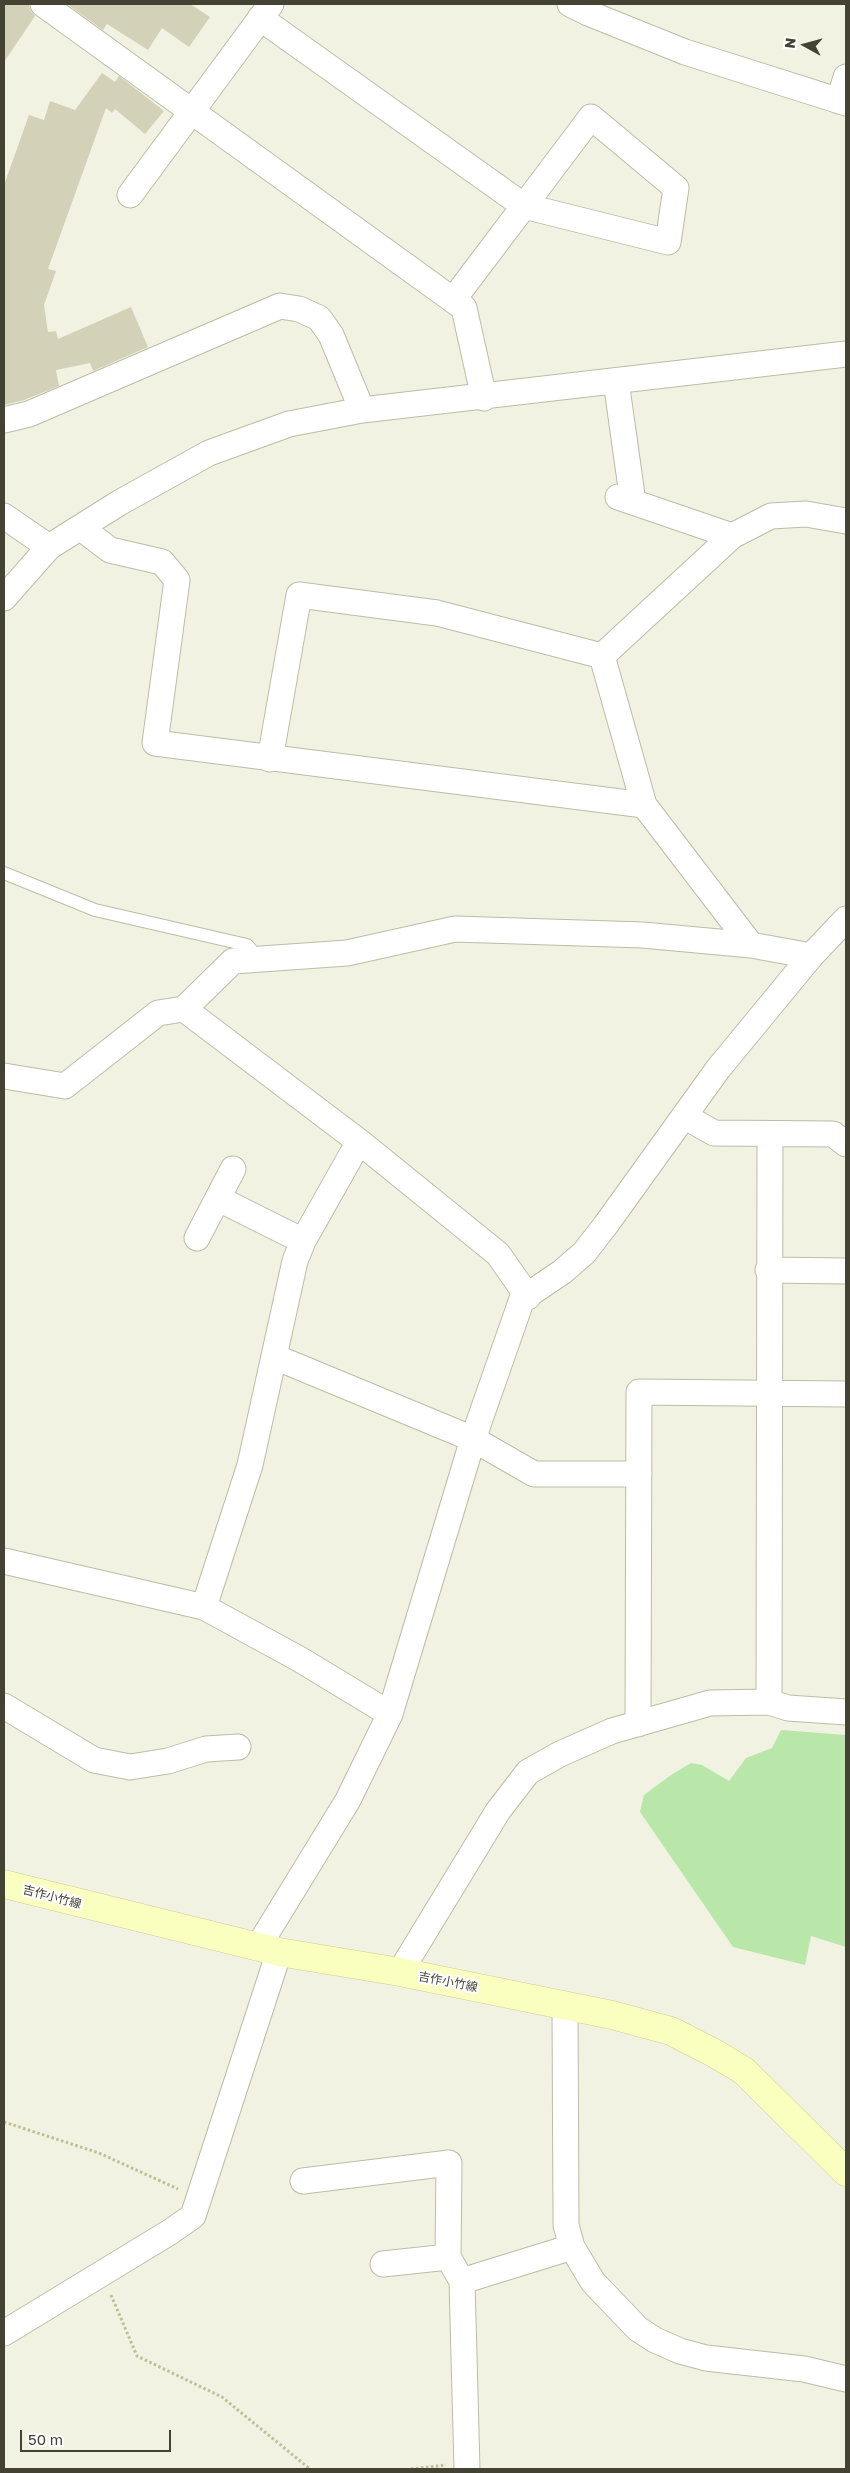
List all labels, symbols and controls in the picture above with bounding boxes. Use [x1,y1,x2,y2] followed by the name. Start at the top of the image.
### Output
[780,20,830,70] north arrow
[781,37,799,49] text: N
[21,1882,83,1912] street label: 吉作小竹線
[417,1969,479,1995] street label: 吉作小竹線
[22,2420,174,2452] scale bar
[28,2430,63,2448] text: 50 m

